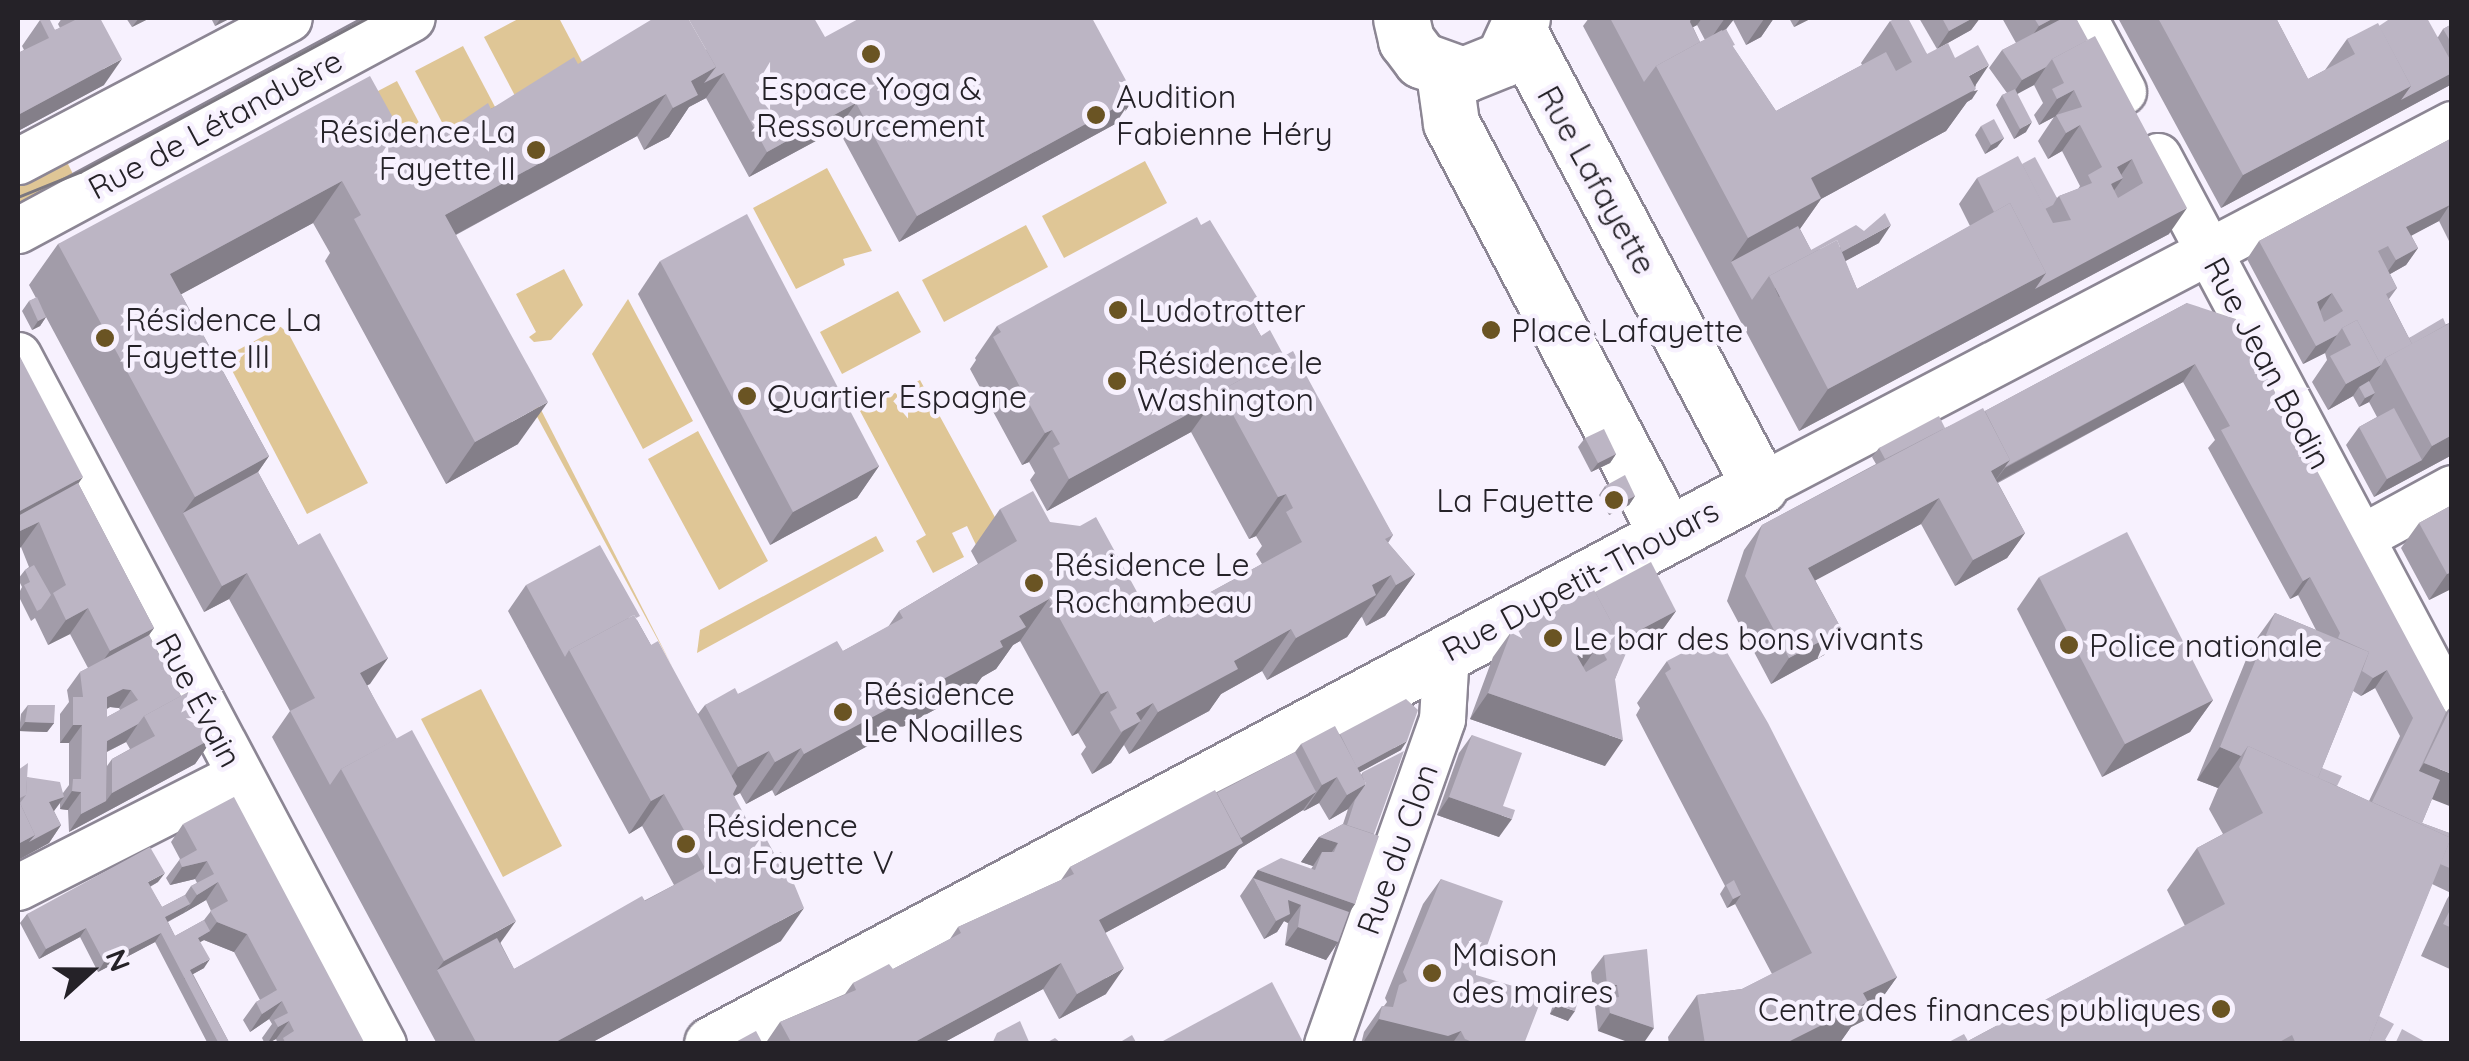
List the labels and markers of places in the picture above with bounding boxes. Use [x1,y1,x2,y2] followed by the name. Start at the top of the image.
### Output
[860,43,882,65] marker: Espace Yoga & Ressourcement
[756,70,986,145] place label: Espace Yoga & Ressourcement
[1116,78,1333,153] place label: Audition Fabienne Héry
[1085,104,1107,126] marker: Audition Fabienne Héry
[319,113,516,188] place label: Résidence La Fayette II
[525,139,547,161] marker: Résidence La Fayette II
[1138,291,1306,329] place label: Ludotrotter
[1107,299,1129,321] marker: Ludotrotter
[125,301,322,376] place label: Résidence La Fayette III
[1511,311,1743,349] place label: Place Lafayette
[1480,319,1502,341] marker: Place Lafayette
[94,327,116,349] marker: Résidence La Fayette III
[1137,344,1323,419] place label: Résidence le Washington
[1106,370,1128,392] marker: Résidence le Washington
[767,377,1027,415] place label: Quartier Espagne
[736,385,758,407] marker: Quartier Espagne
[1436,481,1594,519] place label: La Fayette
[1603,489,1625,511] marker: La Fayette
[1054,546,1253,621] place label: Résidence Le Rochambeau
[1023,572,1045,594] marker: Résidence Le Rochambeau
[1573,619,1924,657] place label: Le bar des bons vivants
[2089,626,2323,664] place label: Police nationale
[1542,627,1564,649] marker: Le bar des bons vivants
[2058,634,2080,656] marker: Police nationale
[863,675,1023,750] place label: Résidence Le Noailles
[832,701,854,723] marker: Résidence Le Noailles
[706,807,894,882] place label: Résidence La Fayette V
[675,833,697,855] marker: Résidence La Fayette V
[1452,936,1613,1011] place label: Maison des maires
[1421,962,1443,984] marker: Maison des maires
[1758,990,2201,1028] place label: Centre des finances publiques
[2210,998,2232,1020] marker: Centre des finances publiques

